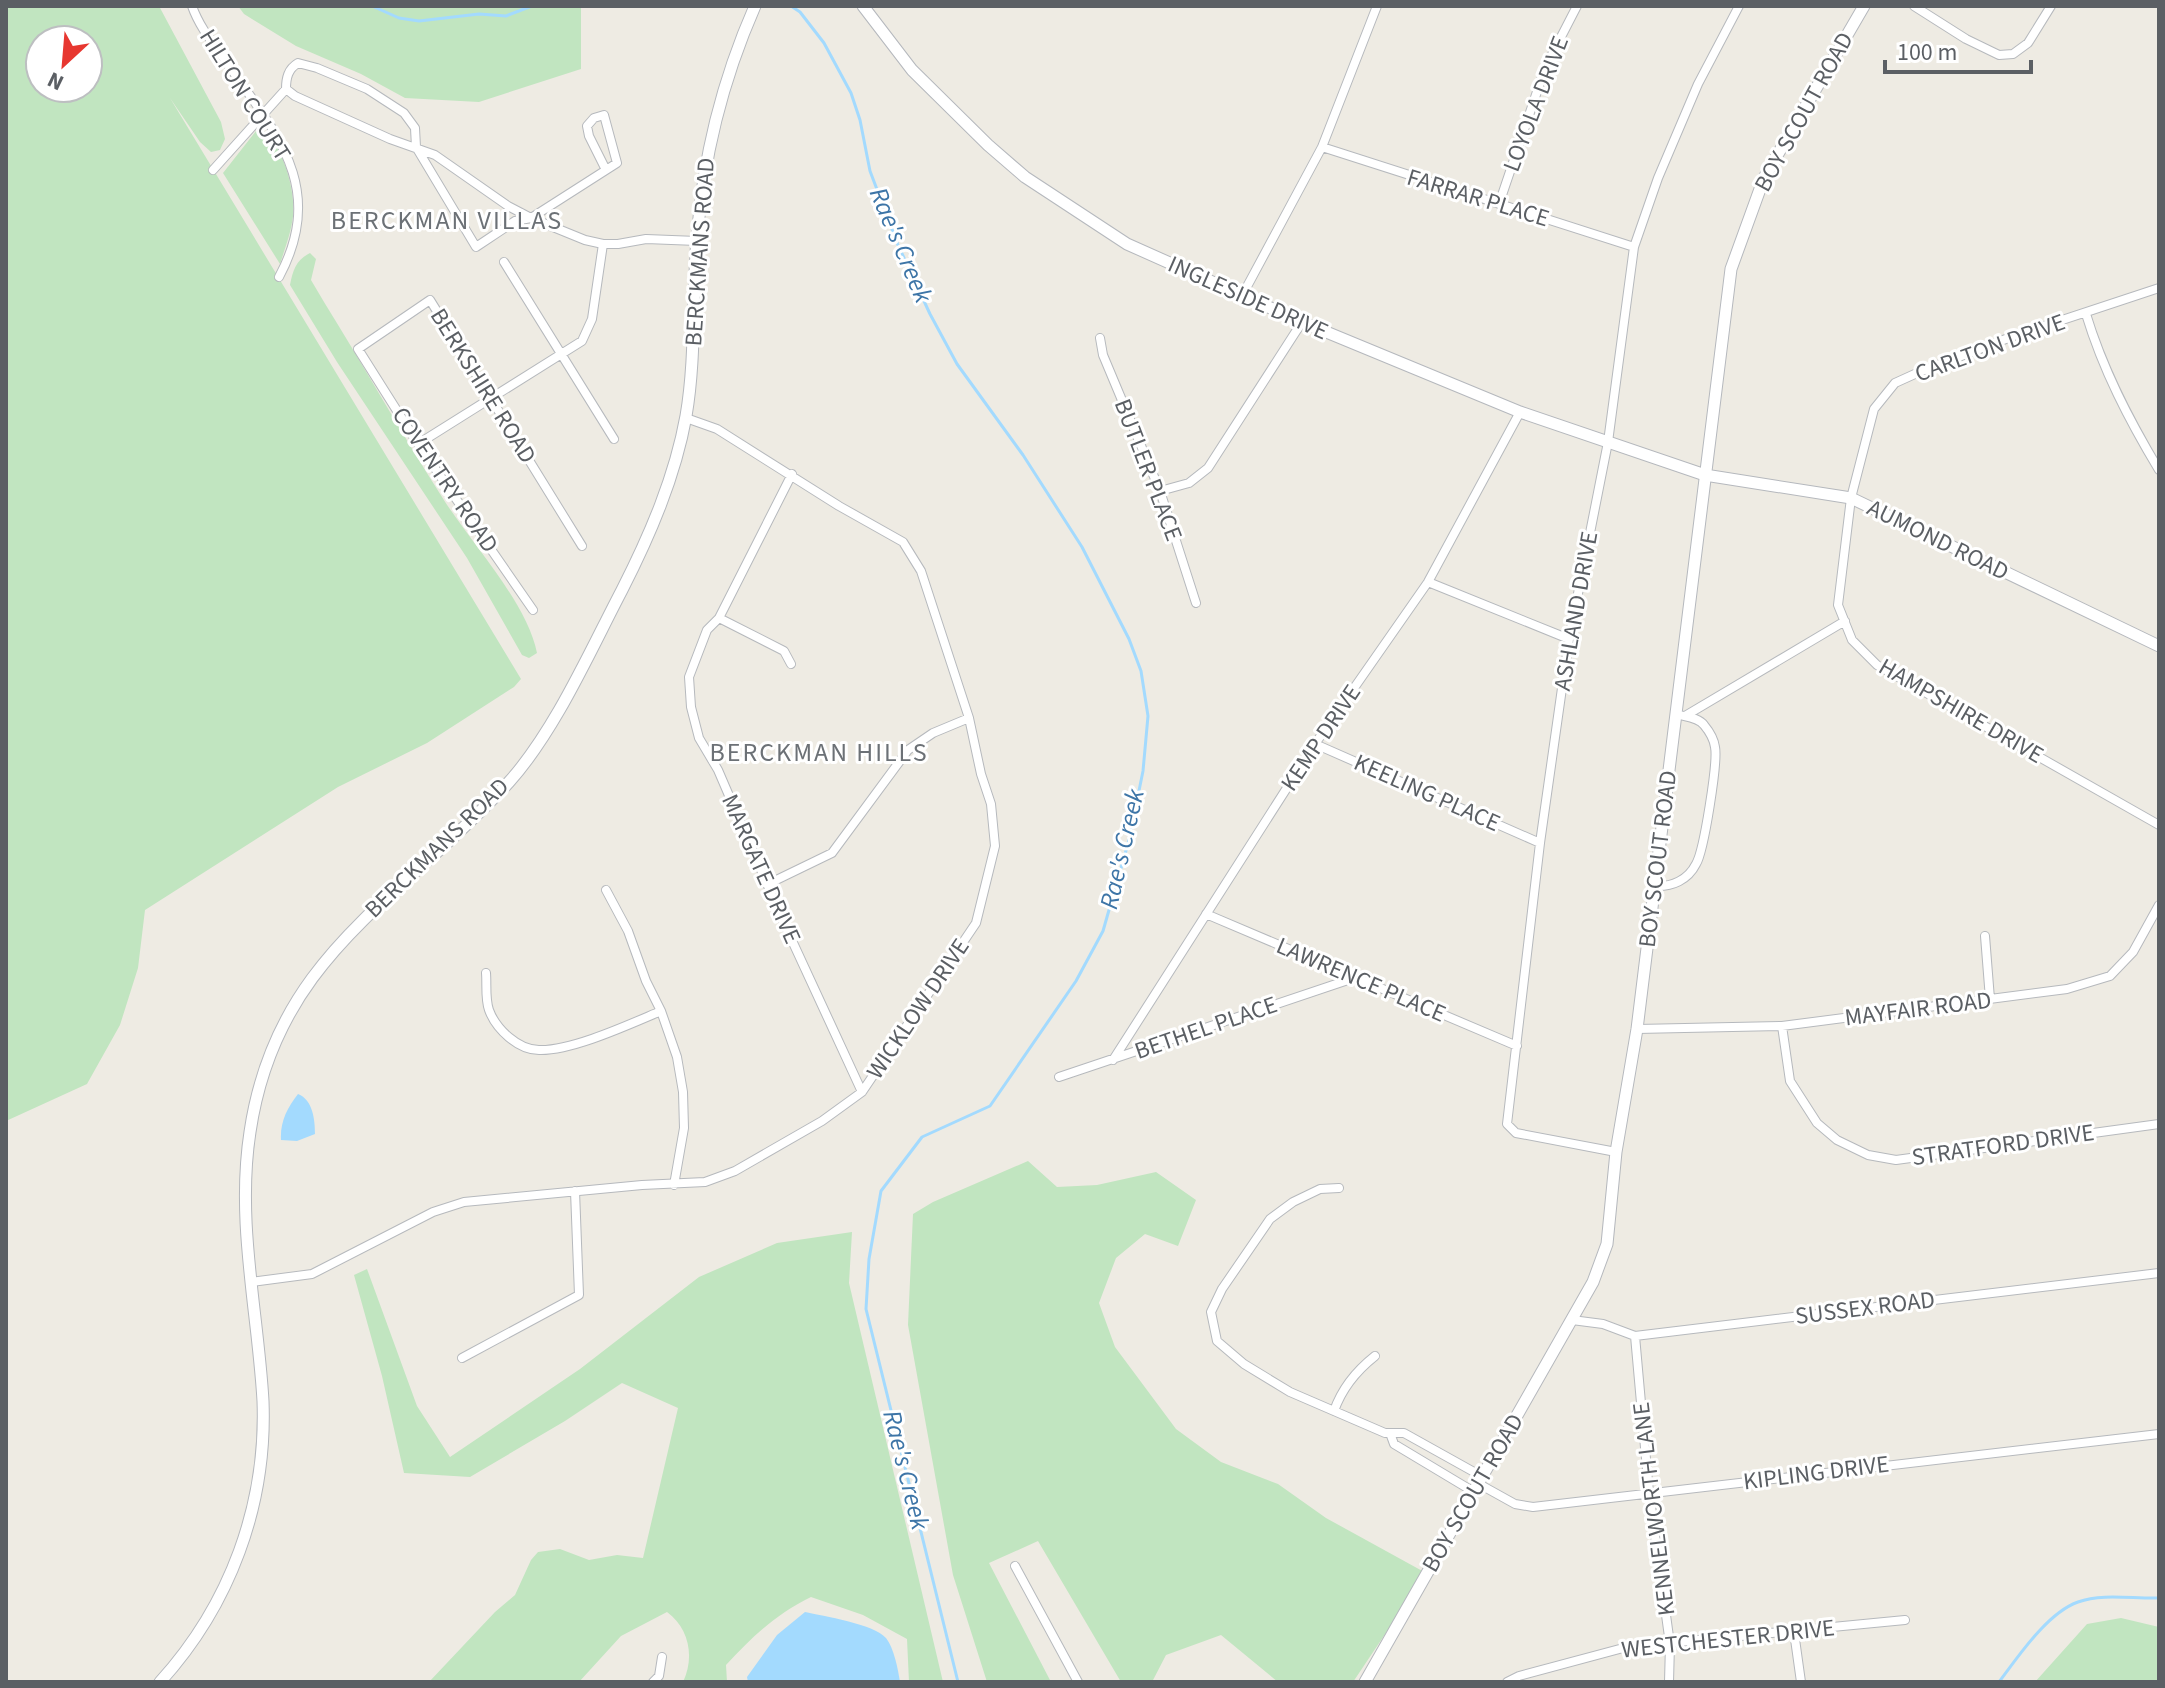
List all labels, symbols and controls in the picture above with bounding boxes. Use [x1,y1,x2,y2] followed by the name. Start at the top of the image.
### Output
[190,22,300,168] street label: HILTON COURT
[24,24,104,104] north arrow
[1885,24,2031,74] scale bar
[1746,26,1862,198] street label: BOY SCOUT ROAD
[1494,31,1578,177] street label: LOYOLA DRIVE
[1897,35,1957,70] text: 100 m
[42,63,69,99] text: N
[676,157,724,347] street label: BERCKMANS ROAD
[1403,160,1553,236] street label: FARRAR PLACE
[860,181,942,309] water label: Rae's Creek
[331,202,563,239] district label: BERCKMAN VILLAS
[1162,247,1334,349] street label: INGLESIDE DRIVE
[421,302,545,470] street label: BERKSHIRE ROAD
[1910,305,2070,391] street label: CARLTON DRIVE
[1105,394,1191,546] street label: BUTLER PLACE
[383,400,507,560] street label: COVENTRY ROAD
[1861,491,2015,589] street label: AUMOND ROAD
[1545,529,1607,693] street label: ASHLAND DRIVE
[1872,650,2050,772] street label: HAMPSHIRE DRIVE
[1272,678,1370,798] street label: KEMP DRIVE
[709,734,929,771] district label: BERCKMAN HILLS
[1348,745,1506,841] street label: KEELING PLACE
[1630,769,1686,949] street label: BOY SCOUT ROAD
[357,770,517,926] street label: BERCKMANS ROAD
[1090,785,1154,913] water label: Rae's Creek
[712,789,810,949] street label: MARGATE DRIVE
[1271,929,1451,1031] street label: LAWRENCE PLACE
[858,932,978,1086] street label: WICKLOW DRIVE
[1843,983,1993,1035] street label: MAYFAIR ROAD
[1130,987,1282,1069] street label: BETHEL PLACE
[1910,1115,2096,1175] street label: STRATFORD DRIVE
[1793,1282,1937,1334] street label: SUSSEX ROAD
[1624,1400,1684,1618] street label: KENNELWORTH LANE
[873,1406,939,1534] water label: Rae's Creek
[1413,1407,1533,1579] street label: BOY SCOUT ROAD
[1741,1447,1891,1499] street label: KIPLING DRIVE
[1620,1610,1836,1668] street label: WESTCHESTER DRIVE

